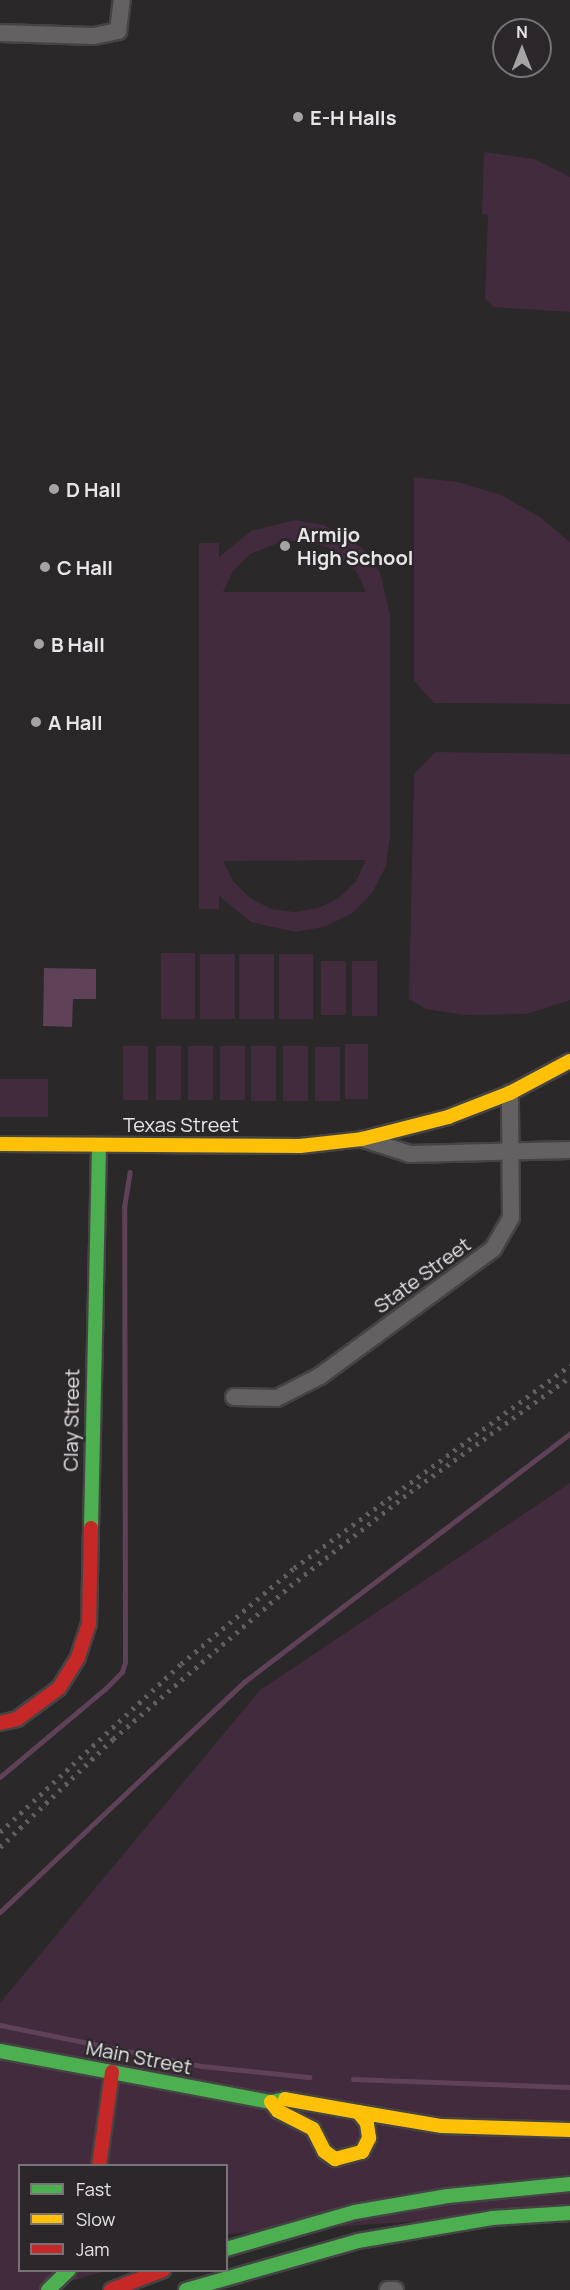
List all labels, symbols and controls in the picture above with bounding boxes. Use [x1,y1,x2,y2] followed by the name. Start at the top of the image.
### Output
[492,18,552,78] north arrow
[516,21,528,43] text: N
[310,105,397,129] place label: E-H Halls
[291,110,305,124] marker: E-H Halls
[66,477,121,501] place label: D Hall
[47,482,61,496] marker: D Hall
[297,522,413,569] place label: Armijo High School
[278,539,292,553] marker: Armijo High School
[57,555,113,579] place label: C Hall
[38,560,52,574] marker: C Hall
[51,632,105,656] place label: B Hall
[32,637,46,651] marker: B Hall
[48,710,103,734] place label: A Hall
[29,715,43,729] marker: A Hall
[123,1112,239,1136] street label: Texas Street
[369,1232,475,1318] street label: State Street
[58,1368,84,1472] street label: Clay Street
[84,2035,194,2079] street label: Main Street
[18,2164,228,2272] legend
[76,2177,111,2201] text: Fast
[76,2207,115,2231] text: Slow
[76,2237,110,2261] text: Jam

